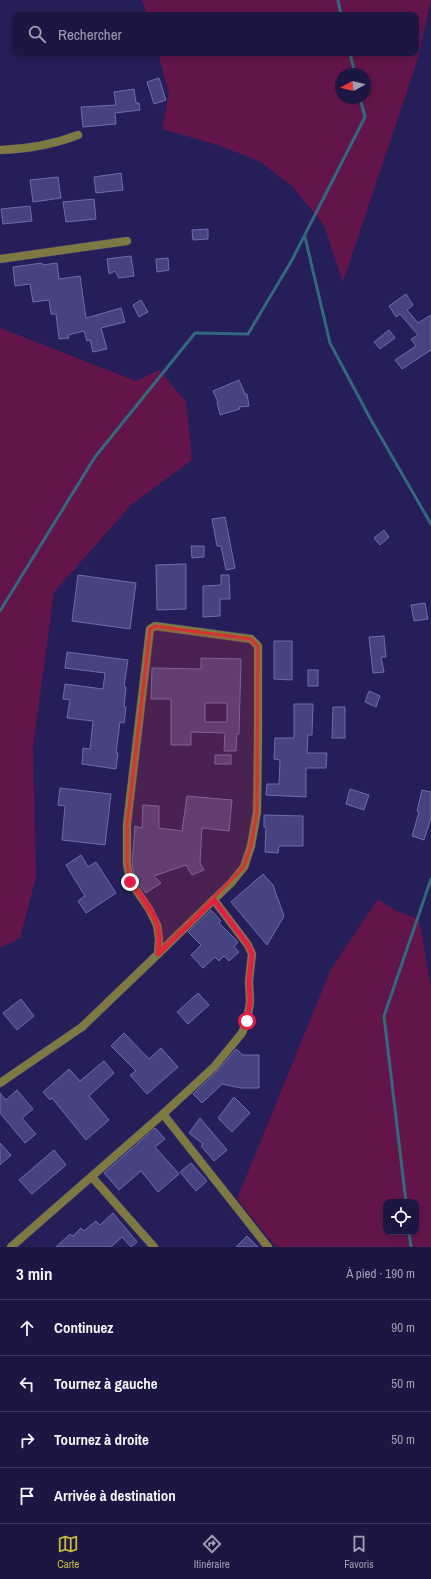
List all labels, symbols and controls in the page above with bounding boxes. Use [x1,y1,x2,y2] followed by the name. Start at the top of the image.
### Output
[12,12,419,56] search box
[26,23,48,45] icon: search
[58,24,122,45] text: Rechercher
[335,68,371,104] north arrow
[121,873,139,891] route end
[238,1012,256,1030] route start
[383,1199,419,1235] map controls
[383,1199,419,1235] button: locate
[16,1262,52,1285] text: 3 min
[346,1265,415,1282] text: À pied · 190 m
[16,1317,38,1339] icon: ahead
[54,1317,113,1338] text: Continuez
[391,1319,415,1336] text: 90 m
[16,1373,38,1395] icon: left
[54,1373,158,1394] text: Tournez à gauche
[391,1375,415,1392] text: 50 m
[16,1429,38,1451] icon: right
[54,1429,149,1450] text: Tournez à droite
[391,1431,415,1448] text: 50 m
[16,1485,38,1507] icon: arrive
[54,1485,176,1506] text: Arrivée à destination
[57,1533,79,1571] tab: Carte
[194,1533,230,1571] tab: Itinéraire
[344,1533,374,1571] tab: Favoris

